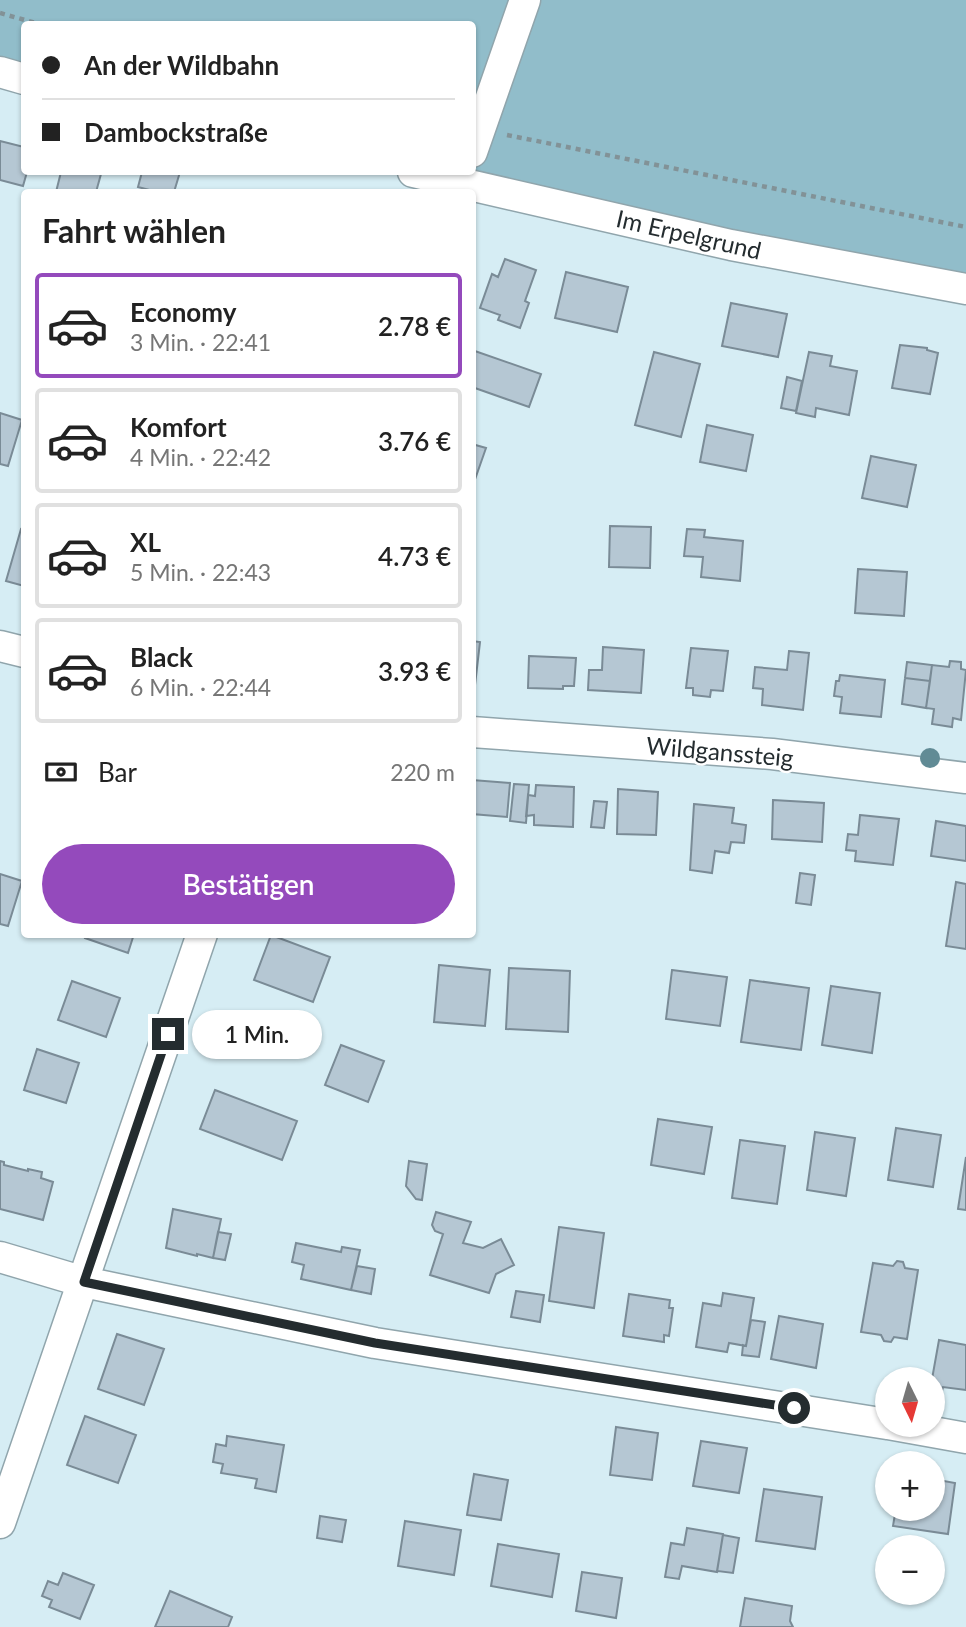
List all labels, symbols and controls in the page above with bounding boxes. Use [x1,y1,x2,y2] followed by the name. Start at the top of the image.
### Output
[84,49,279,81] text: An der Wildbahn
[84,116,268,148] text: Dambockstraße
[614,203,764,265] street label: Im Erpelgrund
[42,211,226,250] text: Fahrt wählen
[46,294,109,357] icon: car
[130,296,236,328] text: Economy
[378,310,451,342] text: 2.78 €
[130,328,271,356] text: 3 Min. · 22:41
[46,409,109,472] icon: car
[130,411,227,443] text: Komfort
[378,425,451,457] text: 3.76 €
[130,443,271,471] text: 4 Min. · 22:42
[46,524,109,587] icon: car
[130,526,161,558] text: XL
[378,540,451,572] text: 4.73 €
[130,558,271,586] text: 5 Min. · 22:43
[46,639,109,702] icon: car
[130,641,193,673] text: Black
[378,655,451,687] text: 3.93 €
[130,673,271,701] text: 6 Min. · 22:44
[645,730,795,772] street label: Wildganssteig
[42,753,80,791] icon: cash
[98,756,137,788] text: Bar
[390,758,455,786] text: 220 m
[42,844,455,924] button: Bestätigen
[192,1010,322,1058] callout: 1 Min.
[152,1018,184,1050] route end
[225,1020,289,1048] text: 1 Min.
[875,1367,945,1437] north arrow
[875,1367,945,1605] map controls
[778,1392,810,1424] route start
[875,1451,945,1521] button: +
[875,1535,945,1605] button: −

